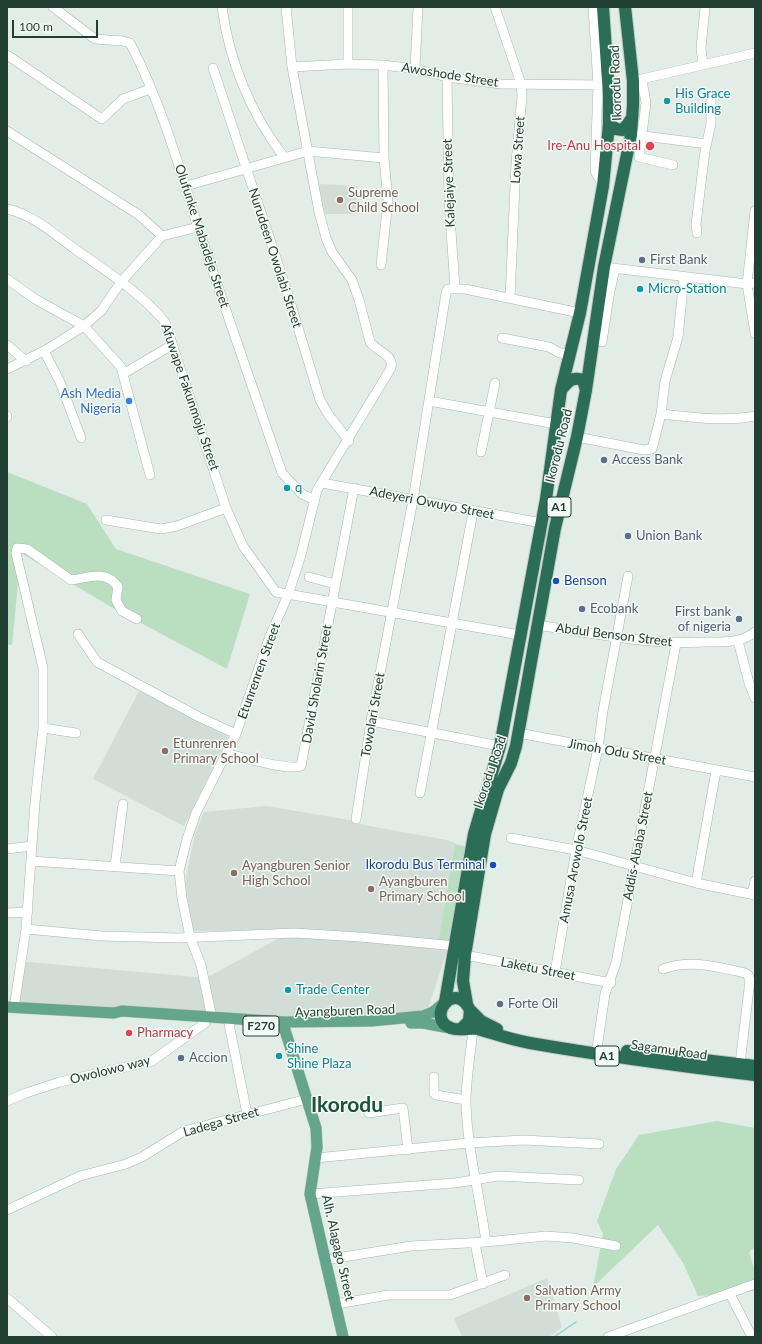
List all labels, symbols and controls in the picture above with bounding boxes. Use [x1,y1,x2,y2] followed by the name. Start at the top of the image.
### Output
[14,12,100,38] scale bar
[19,19,53,34] text: 100 m
[607,45,625,121] street label: Ikorodu Road
[400,60,500,90] street label: Awoshode Street
[675,86,730,117] place label: His Grace Building
[662,96,672,106] marker: His Grace Building
[508,116,528,184] street label: Lowa Street
[440,138,458,228] street label: Kalejaiye Street
[547,138,641,154] place label: Ire-Anu Hospital
[644,140,656,152] marker: Ire-Anu Hospital
[171,162,233,310] street label: Olufunke Mabadeje Street
[348,185,419,216] place label: Supreme Child School
[245,186,305,330] street label: Nurudeen Owolabi Street
[335,195,345,205] marker: Supreme Child School
[650,252,707,268] place label: First Bank
[637,255,647,265] marker: First Bank
[648,281,726,297] place label: Micro-Station
[635,284,645,294] marker: Micro-Station
[157,321,223,473] street label: Afuwape Fakunmoju Street
[60,386,121,417] place label: Ash Media Nigeria
[124,396,134,406] marker: Ash Media Nigeria
[542,407,576,485] street label: Ikorodu Road
[612,452,683,468] place label: Access Bank
[599,455,609,465] marker: Access Bank
[295,480,302,496] place label: q
[282,483,292,493] marker: q
[368,483,496,523] street label: Adeyeri Owuyo Street
[547,497,571,517] road number: A1
[636,528,702,544] place label: Union Bank
[623,531,633,541] marker: Union Bank
[564,573,607,589] place label: Benson
[551,576,561,586] marker: Benson
[590,601,638,617] place label: Ecobank
[577,604,587,614] marker: Ecobank
[675,604,731,635] place label: First bank of nigeria
[734,614,744,624] marker: First bank of nigeria
[555,620,673,650] street label: Abdul Benson Street
[234,621,284,721] street label: Etunrenren Street
[299,623,335,745] street label: David Sholarin Street
[358,671,388,759] street label: Towolari Street
[470,734,510,810] street label: Ikorodu Road
[173,736,259,767] place label: Etunrenren Primary School
[567,736,667,768] street label: Jimoh Odu Street
[160,746,170,756] marker: Etunrenren Primary School
[620,790,656,902] street label: Addis-Ababa Street
[556,796,596,924] street label: Amusa Arowolo Street
[365,857,485,873] place label: Ikorodu Bus Terminal
[242,858,350,889] place label: Ayangburen Senior High School
[488,860,498,870] marker: Ikorodu Bus Terminal
[229,868,239,878] marker: Ayangburen Senior High School
[379,874,465,905] place label: Ayangburen Primary School
[366,884,376,894] marker: Ayangburen Primary School
[499,954,577,984] street label: Laketu Street
[296,982,370,998] place label: Trade Center
[283,985,293,995] marker: Trade Center
[508,996,558,1012] place label: Forte Oil
[495,999,505,1009] marker: Forte Oil
[294,1001,396,1021] street label: Ayangburen Road
[243,1016,279,1036] road number: F270
[137,1025,193,1041] place label: Pharmacy
[124,1028,134,1038] marker: Pharmacy
[630,1037,708,1063] street label: Sagamu Road
[287,1041,351,1072] place label: Shine Shine Plaza
[595,1046,619,1066] road number: A1
[189,1050,228,1066] place label: Accion
[274,1051,284,1061] marker: Shine Shine Plaza
[68,1052,152,1088] street label: Owolowo way
[176,1053,186,1063] marker: Accion
[311,1092,383,1118] district label: Ikorodu
[181,1104,261,1140] street label: Ladega Street
[318,1193,358,1303] street label: Alh. Alagago Street
[535,1283,621,1314] place label: Salvation Army Primary School
[522,1293,532,1303] marker: Salvation Army Primary School

